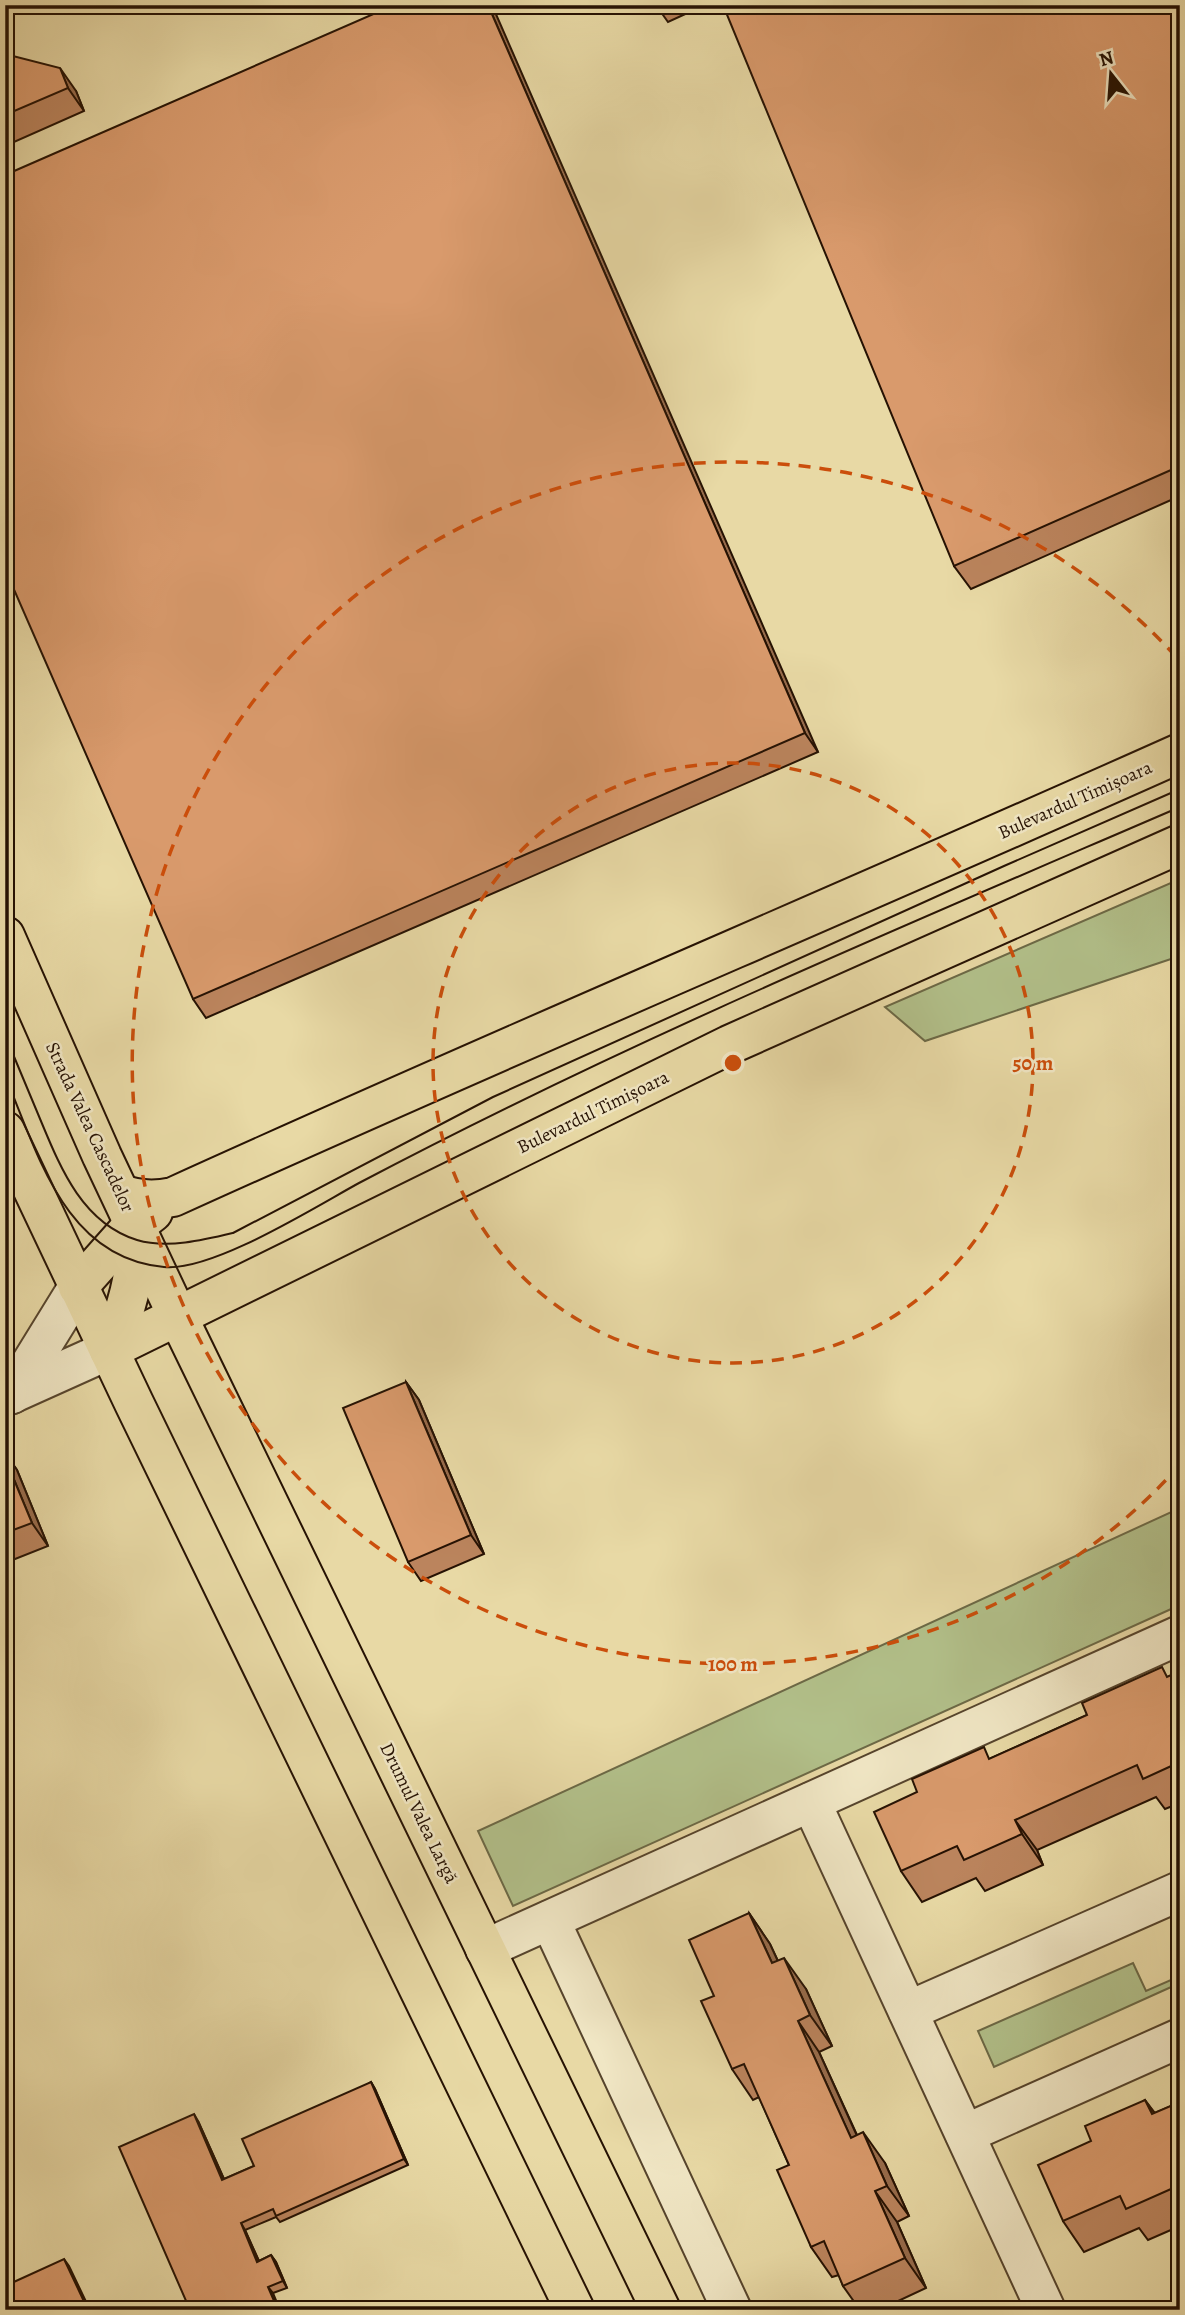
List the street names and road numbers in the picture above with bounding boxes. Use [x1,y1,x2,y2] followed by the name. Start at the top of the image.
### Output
[994,754,1156,846] street label: Bulevardul Timișoara
[39,1038,141,1216] street label: Strada Valea Cascadelor
[513,1064,673,1160] street label: Bulevardul Timișoara
[374,1738,464,1888] street label: Drumul Valea Largă

